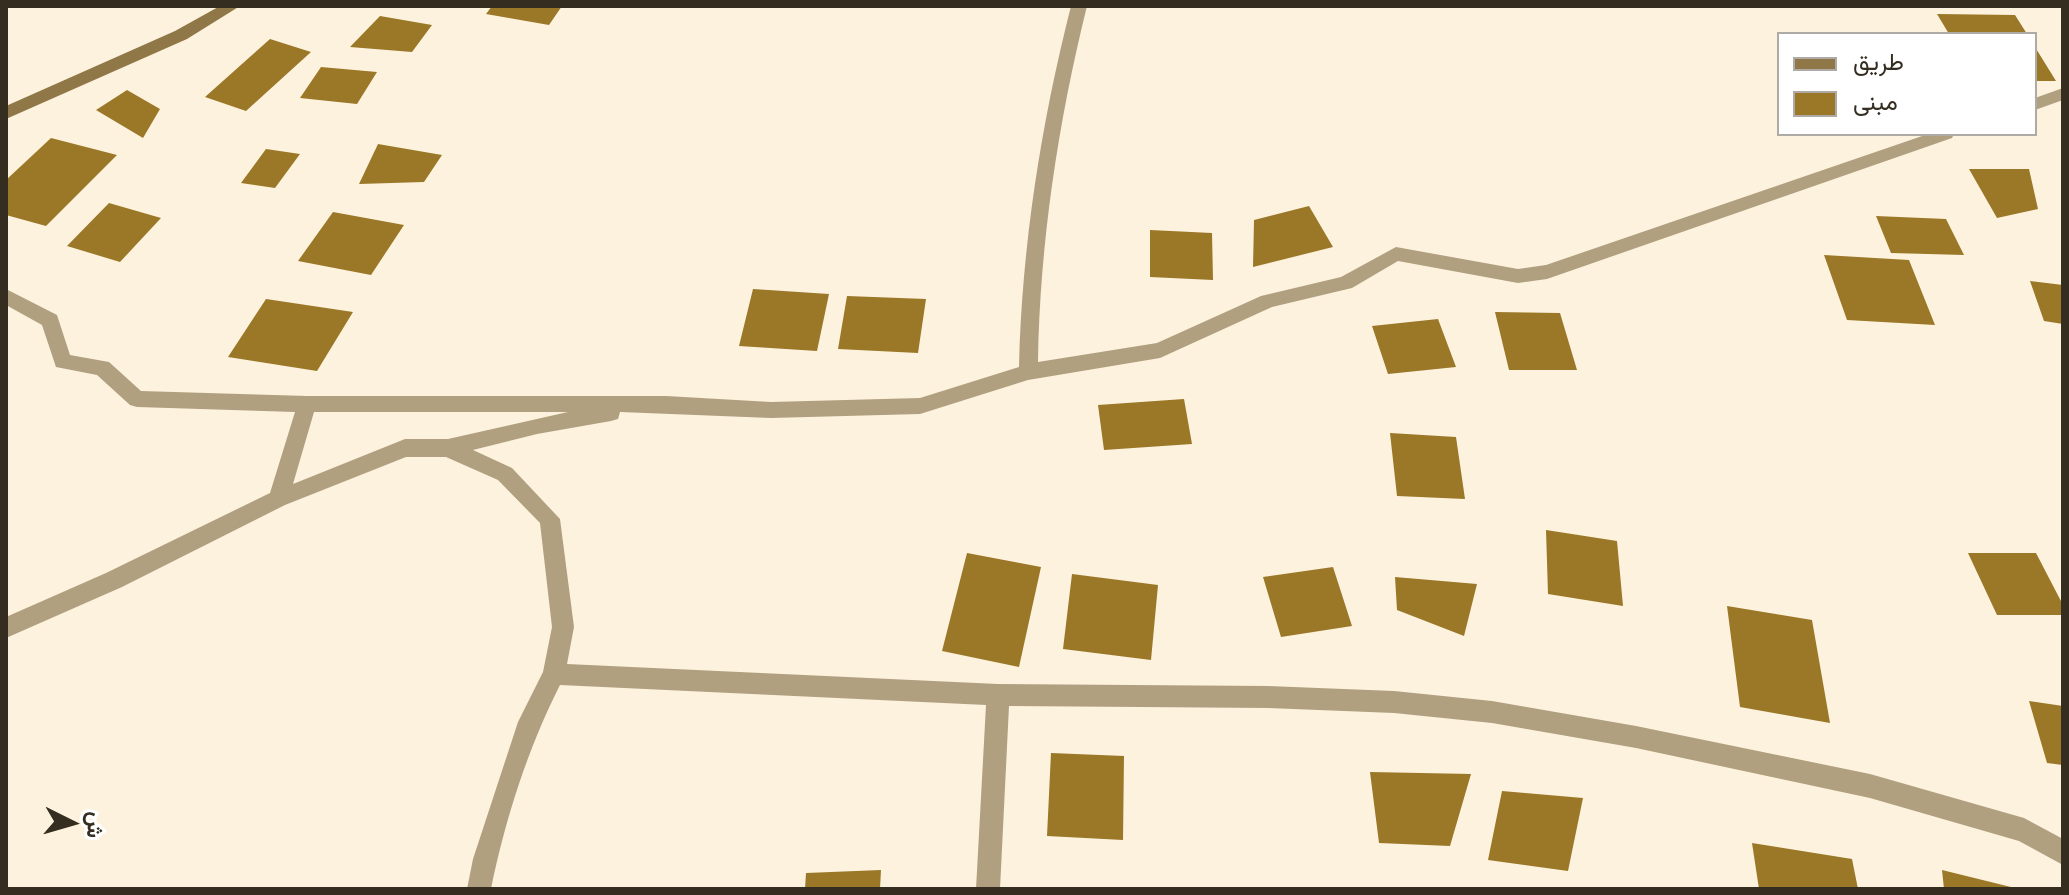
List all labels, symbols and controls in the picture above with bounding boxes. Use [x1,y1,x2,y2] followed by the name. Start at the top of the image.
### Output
[1777,32,2037,136] legend
[1853,46,1904,76] text: طريق
[1853,86,1898,116] text: مبنى
[32,783,112,863] north arrow
[81,811,111,839] text: ش

